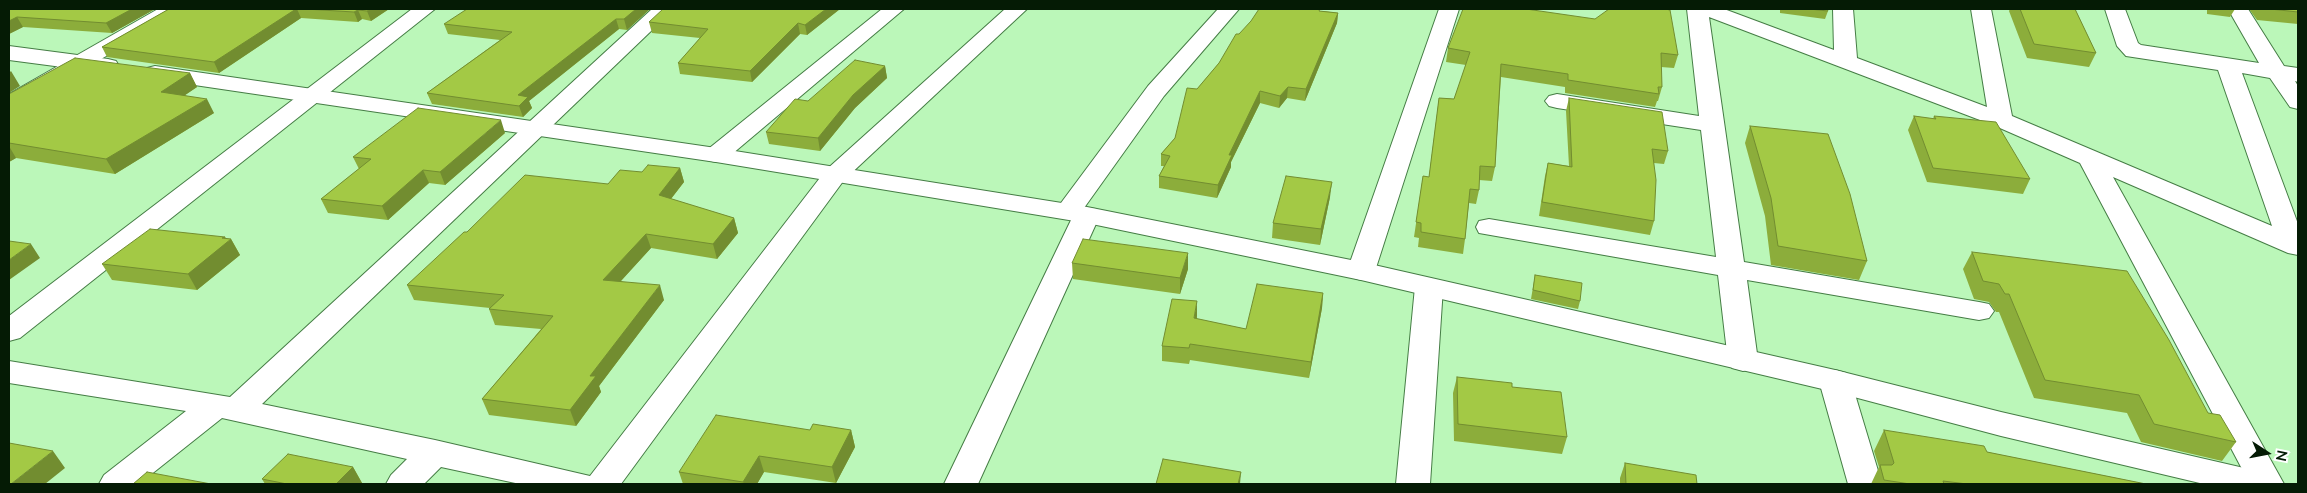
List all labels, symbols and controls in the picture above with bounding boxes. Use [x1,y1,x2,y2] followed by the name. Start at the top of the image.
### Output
[2242,428,2292,478] north arrow
[2273,449,2292,463] text: N

